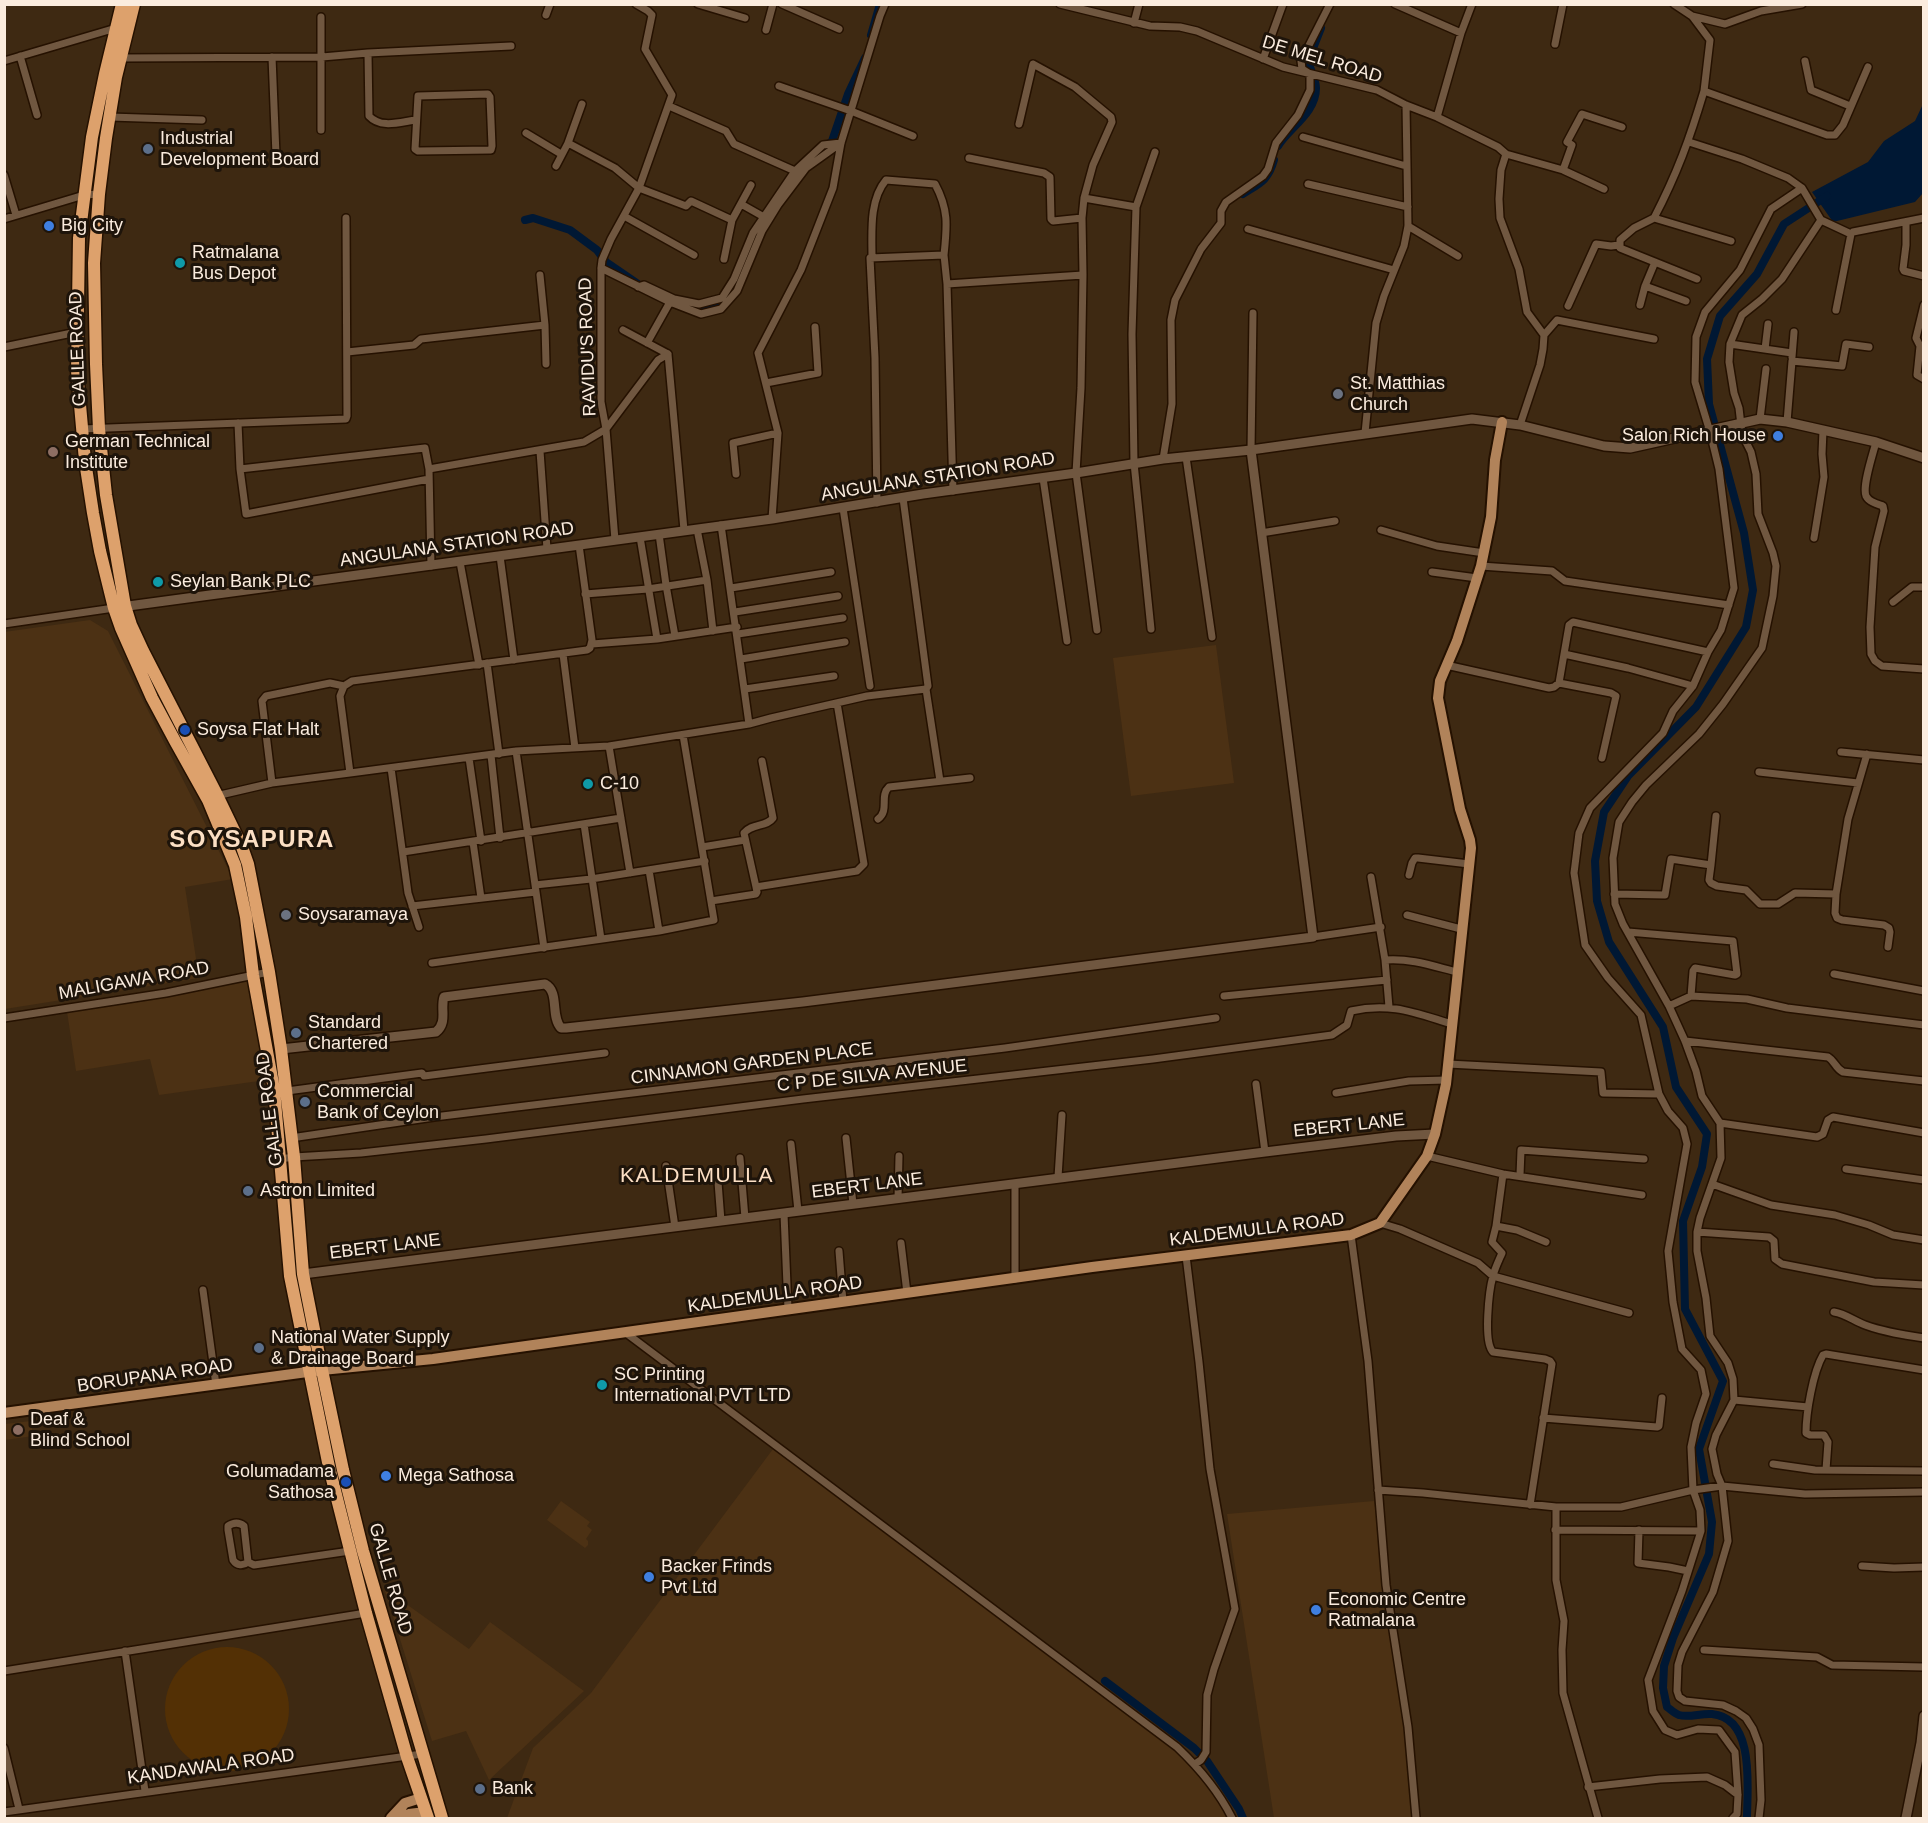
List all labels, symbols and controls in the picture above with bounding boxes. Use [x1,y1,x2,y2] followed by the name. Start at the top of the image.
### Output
[1260,32,1384,88] street label: DE MEL ROAD
[160,128,319,170] place label: Industrial Development Board
[141,142,155,156] marker: Industrial Development Board
[61,215,123,237] place label: Big City
[42,219,56,233] marker: Big City
[192,242,279,284] place label: Ratmalana Bus Depot
[173,256,187,270] marker: Ratmalana Bus Depot
[575,277,601,417] street label: RAVIDU'S ROAD
[65,291,91,407] street label: GALLE ROAD
[1350,373,1445,416] place label: St. Matthias Church
[1331,387,1345,401] marker: St. Matthias Church
[1622,425,1766,447] place label: Salon Rich House
[1771,429,1785,443] marker: Salon Rich House
[65,431,210,474] place label: German Technical Institute
[46,445,60,459] marker: German Technical Institute
[820,448,1056,506] street label: ANGULANA STATION ROAD
[338,518,576,572] street label: ANGULANA STATION ROAD
[170,571,311,593] place label: Seylan Bank PLC
[151,575,165,589] marker: Seylan Bank PLC
[197,719,319,741] place label: Soysa Flat Halt
[178,723,192,737] marker: Soysa Flat Halt
[600,773,639,795] place label: C-10
[581,777,595,791] marker: C-10
[169,826,335,854] district label: SOYSAPURA
[298,904,408,926] place label: Soysaramaya
[279,908,293,922] marker: Soysaramaya
[57,957,211,1005] street label: MALIGAWA ROAD
[308,1012,388,1054] place label: Standard Chartered
[289,1026,303,1040] marker: Standard Chartered
[630,1038,874,1090] street label: CINNAMON GARDEN PLACE
[252,1051,288,1167] street label: GALLE ROAD
[776,1055,968,1097] street label: C P DE SILVA AVENUE
[317,1081,439,1124] place label: Commercial Bank of Ceylon
[298,1095,312,1109] marker: Commercial Bank of Ceylon
[1292,1109,1406,1143] street label: EBERT LANE
[620,1163,774,1189] district label: KALDEMULLA
[810,1168,924,1204] street label: EBERT LANE
[260,1180,375,1202] place label: Astron Limited
[241,1184,255,1198] marker: Astron Limited
[1168,1209,1346,1251] street label: KALDEMULLA ROAD
[328,1229,442,1265] street label: EBERT LANE
[686,1272,864,1318] street label: KALDEMULLA ROAD
[271,1327,449,1370] place label: National Water Supply & Drainage Board
[252,1341,266,1355] marker: National Water Supply & Drainage Board
[76,1354,234,1398] street label: BORUPANA ROAD
[614,1364,791,1406] place label: SC Printing International PVT LTD
[595,1378,609,1392] marker: SC Printing International PVT LTD
[30,1409,130,1452] place label: Deaf & Blind School
[11,1423,25,1437] marker: Deaf & Blind School
[226,1461,334,1504] place label: Golumadama Sathosa
[398,1465,514,1487] place label: Mega Sathosa
[379,1469,393,1483] marker: Mega Sathosa
[339,1475,353,1489] marker: Golumadama Sathosa
[364,1521,416,1637] street label: GALLE ROAD
[661,1556,772,1598] place label: Backer Frinds Pvt Ltd
[642,1570,656,1584] marker: Backer Frinds Pvt Ltd
[1328,1589,1466,1632] place label: Economic Centre Ratmalana
[1309,1603,1323,1617] marker: Economic Centre Ratmalana
[126,1745,296,1789] street label: KANDAWALA ROAD
[492,1778,533,1800] place label: Bank
[473,1782,487,1796] marker: Bank

